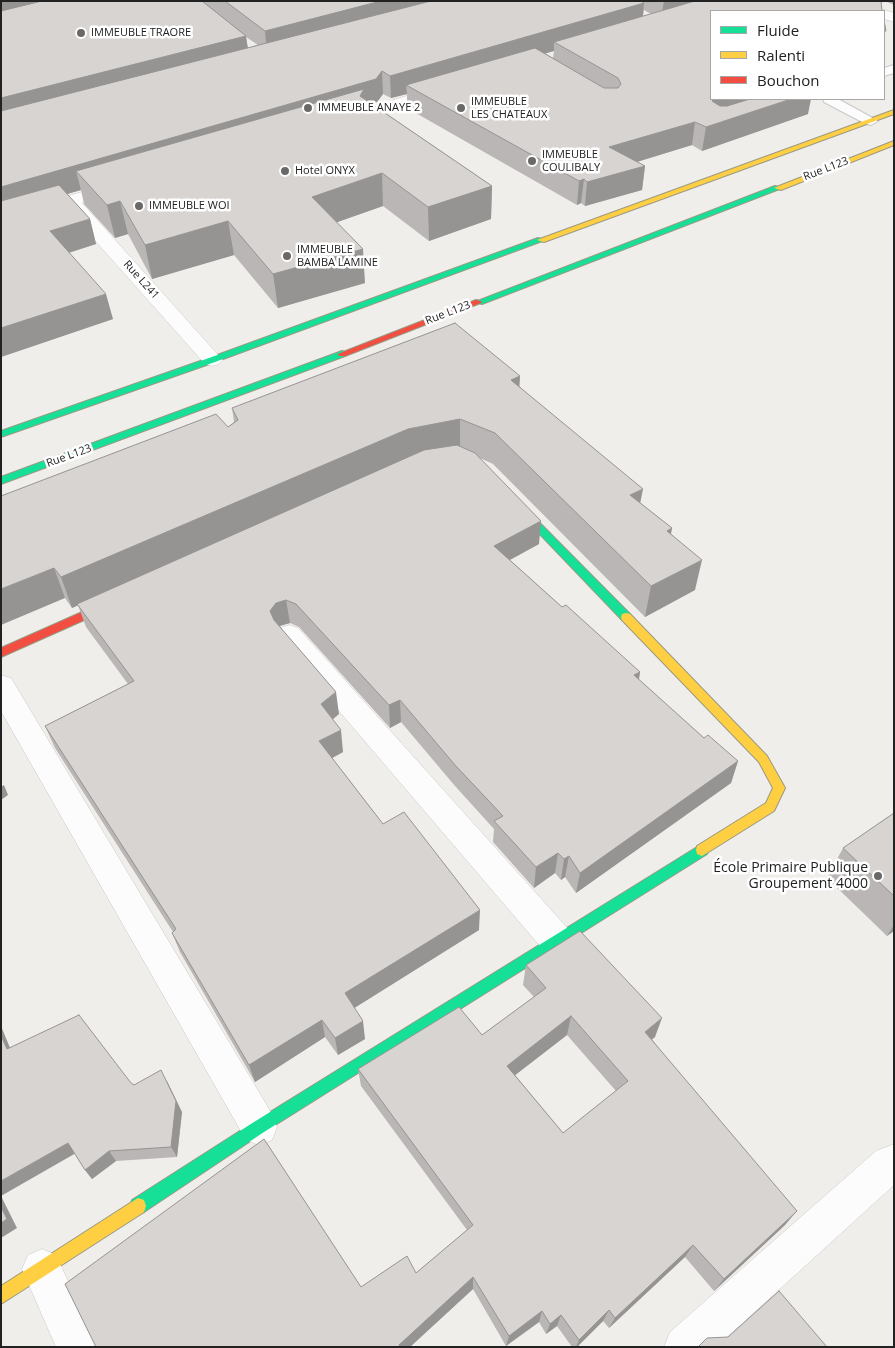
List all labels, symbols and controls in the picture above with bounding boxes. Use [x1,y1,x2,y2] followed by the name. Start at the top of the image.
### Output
[710,10,885,100] legend
[757,20,799,40] text: Fluide
[91,26,191,40] place label: IMMEUBLE TRAORE
[75,27,87,39] marker: IMMEUBLE TRAORE
[757,45,805,65] text: Ralenti
[757,70,820,90] text: Bouchon
[471,95,547,121] place label: IMMEUBLE LES CHATEAUX
[318,101,420,115] place label: IMMEUBLE ANAYE 2
[302,102,314,114] marker: IMMEUBLE ANAYE 2
[455,102,467,114] marker: IMMEUBLE LES CHATEAUX
[542,148,600,174] place label: IMMEUBLE COULIBALY
[802,154,850,184] street label: Rue L123
[526,155,538,167] marker: IMMEUBLE COULIBALY
[295,164,355,178] place label: Hotel ONYX
[279,165,291,177] marker: Hotel ONYX
[149,199,230,213] place label: IMMEUBLE WOI
[133,200,145,212] marker: IMMEUBLE WOI
[297,243,378,269] place label: IMMEUBLE BAMBA LAMINE
[281,250,293,262] marker: IMMEUBLE BAMBA LAMINE
[120,258,162,302] street label: Rue L241
[424,298,472,328] street label: Rue L123
[45,442,93,470] street label: Rue L123
[713,860,868,892] place label: École Primaire Publique Groupement 4000
[872,870,884,882] marker: École Primaire Publique Groupement 4000

